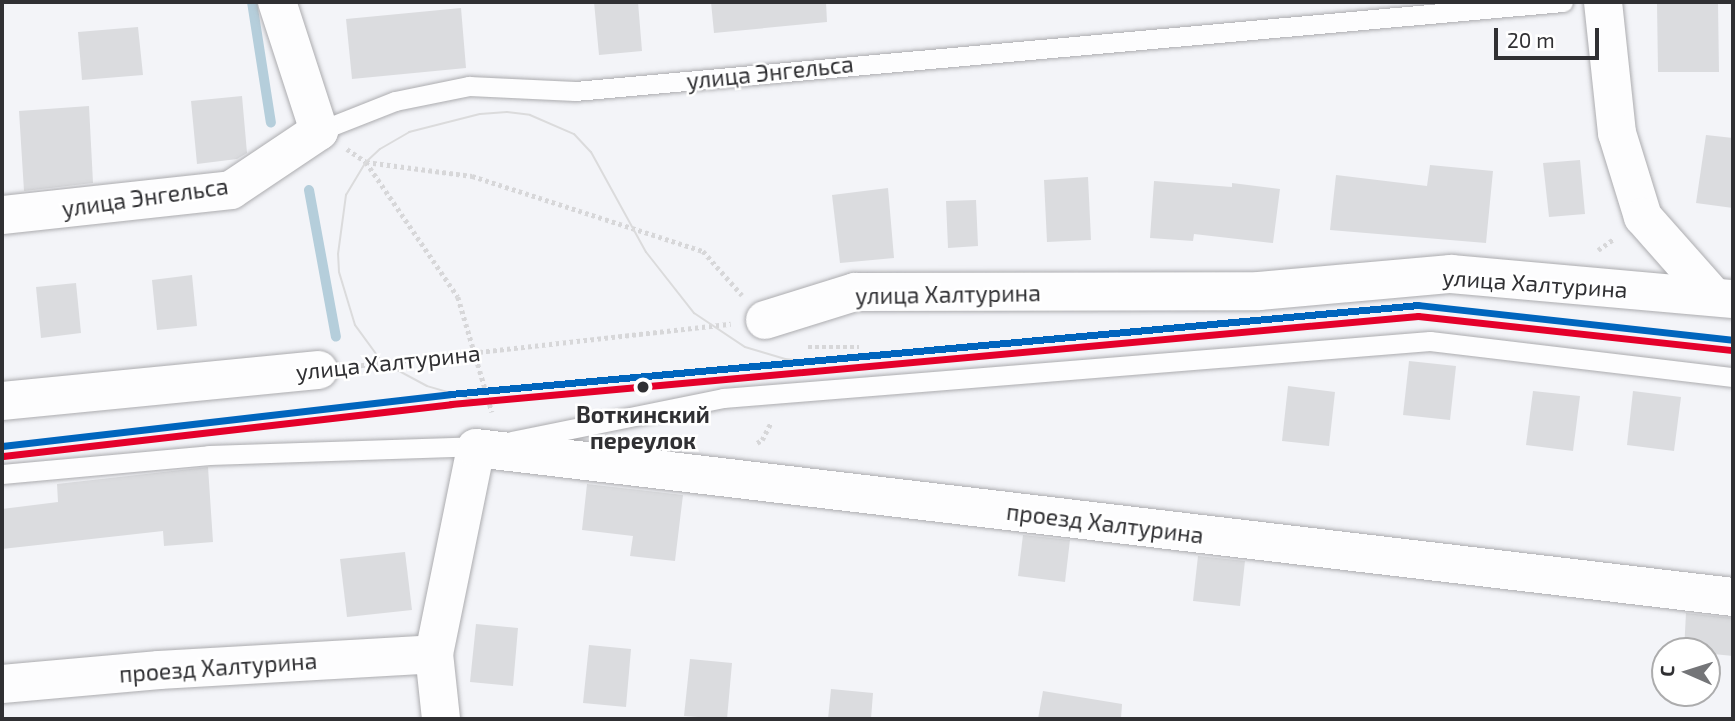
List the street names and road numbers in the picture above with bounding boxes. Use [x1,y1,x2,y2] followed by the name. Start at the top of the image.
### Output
[685,50,855,94] street label: улица Энгельса
[60,172,230,222] street label: улица Энгельса
[1441,263,1629,303] street label: улица Халтурина
[855,279,1041,309] street label: улица Халтурина
[294,339,482,385] street label: улица Халтурина
[1005,497,1205,549] street label: проезд Халтурина
[118,646,318,688] street label: проезд Халтурина

